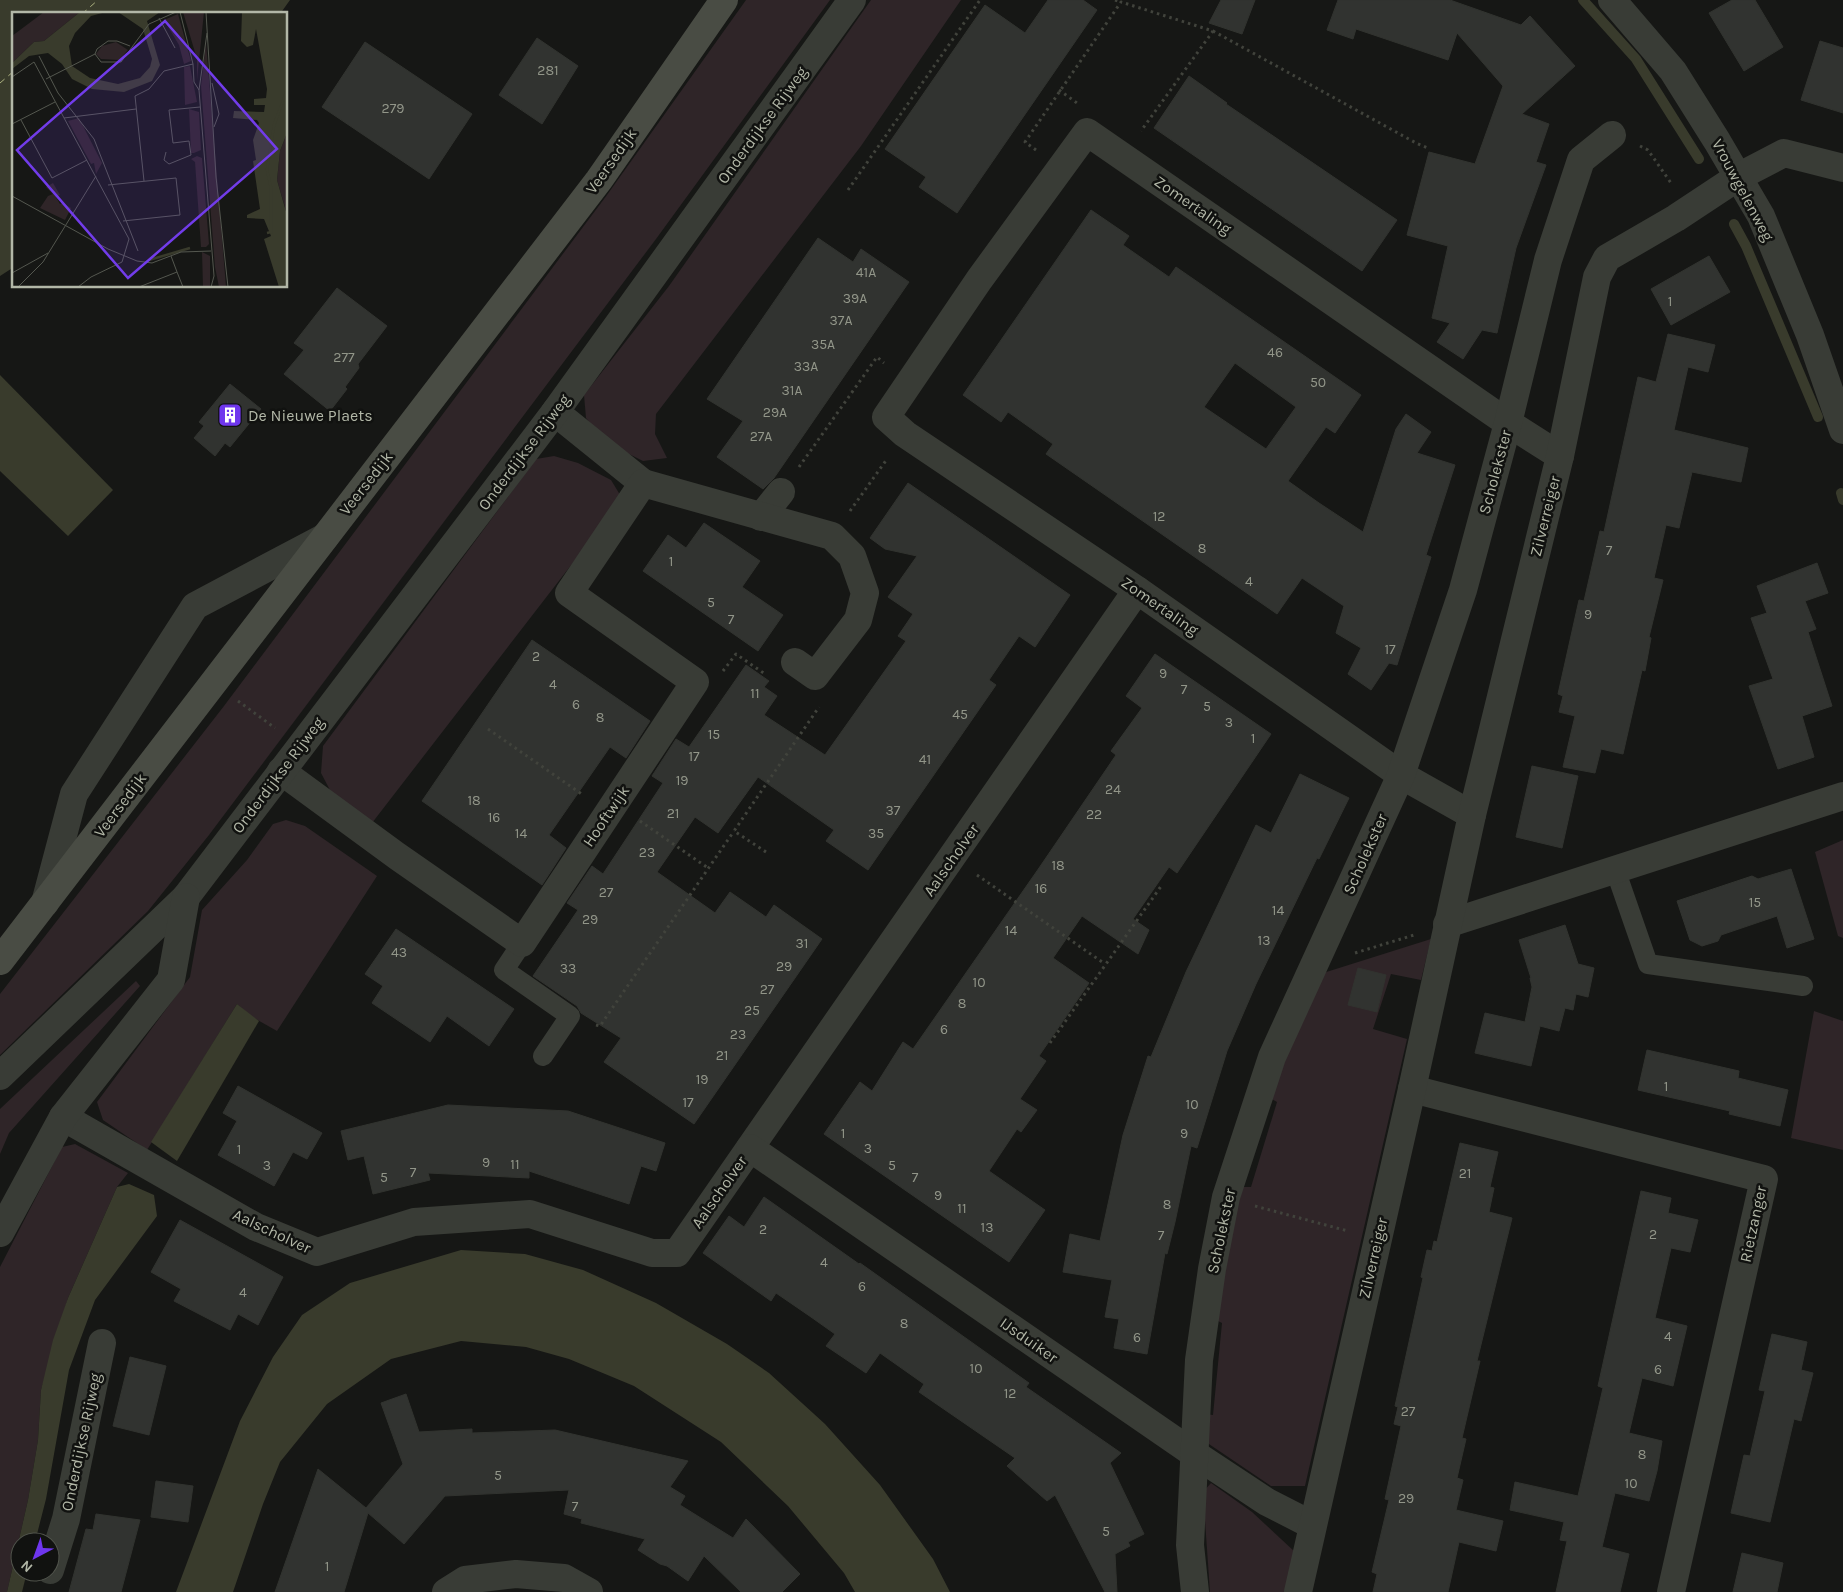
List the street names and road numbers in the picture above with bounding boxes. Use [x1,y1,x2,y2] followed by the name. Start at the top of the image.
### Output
[713,63,811,187] street label: Onderdijkse Rijweg
[582,125,640,197] street label: Veersedijk
[1708,136,1778,244] street label: Vrouwgelenweg
[1151,171,1235,239] street label: Zomertaling
[474,390,574,514] street label: Onderdijkse Rijweg
[1475,428,1515,516] street label: Scholekster
[335,447,397,519] street label: Veersedijk
[1526,473,1564,558] street label: Zilverreiger
[1118,572,1202,640] street label: Zomertaling
[228,713,328,837] street label: Onderdijkse Rijweg
[90,769,150,841] street label: Veersedijk
[579,782,633,850] street label: Hooftwijk
[1339,810,1391,897] street label: Scholekster
[919,820,983,900] street label: Aalscholver
[687,1152,751,1232] street label: Aalscholver
[1736,1184,1770,1264] street label: Rietzanger
[1203,1187,1239,1275] street label: Scholekster
[230,1205,314,1257] street label: Aalscholver
[1354,1215,1392,1300] street label: Zilverreiger
[996,1313,1062,1367] street label: IJsduiker
[57,1371,105,1513] street label: Onderdijkse Rijweg

